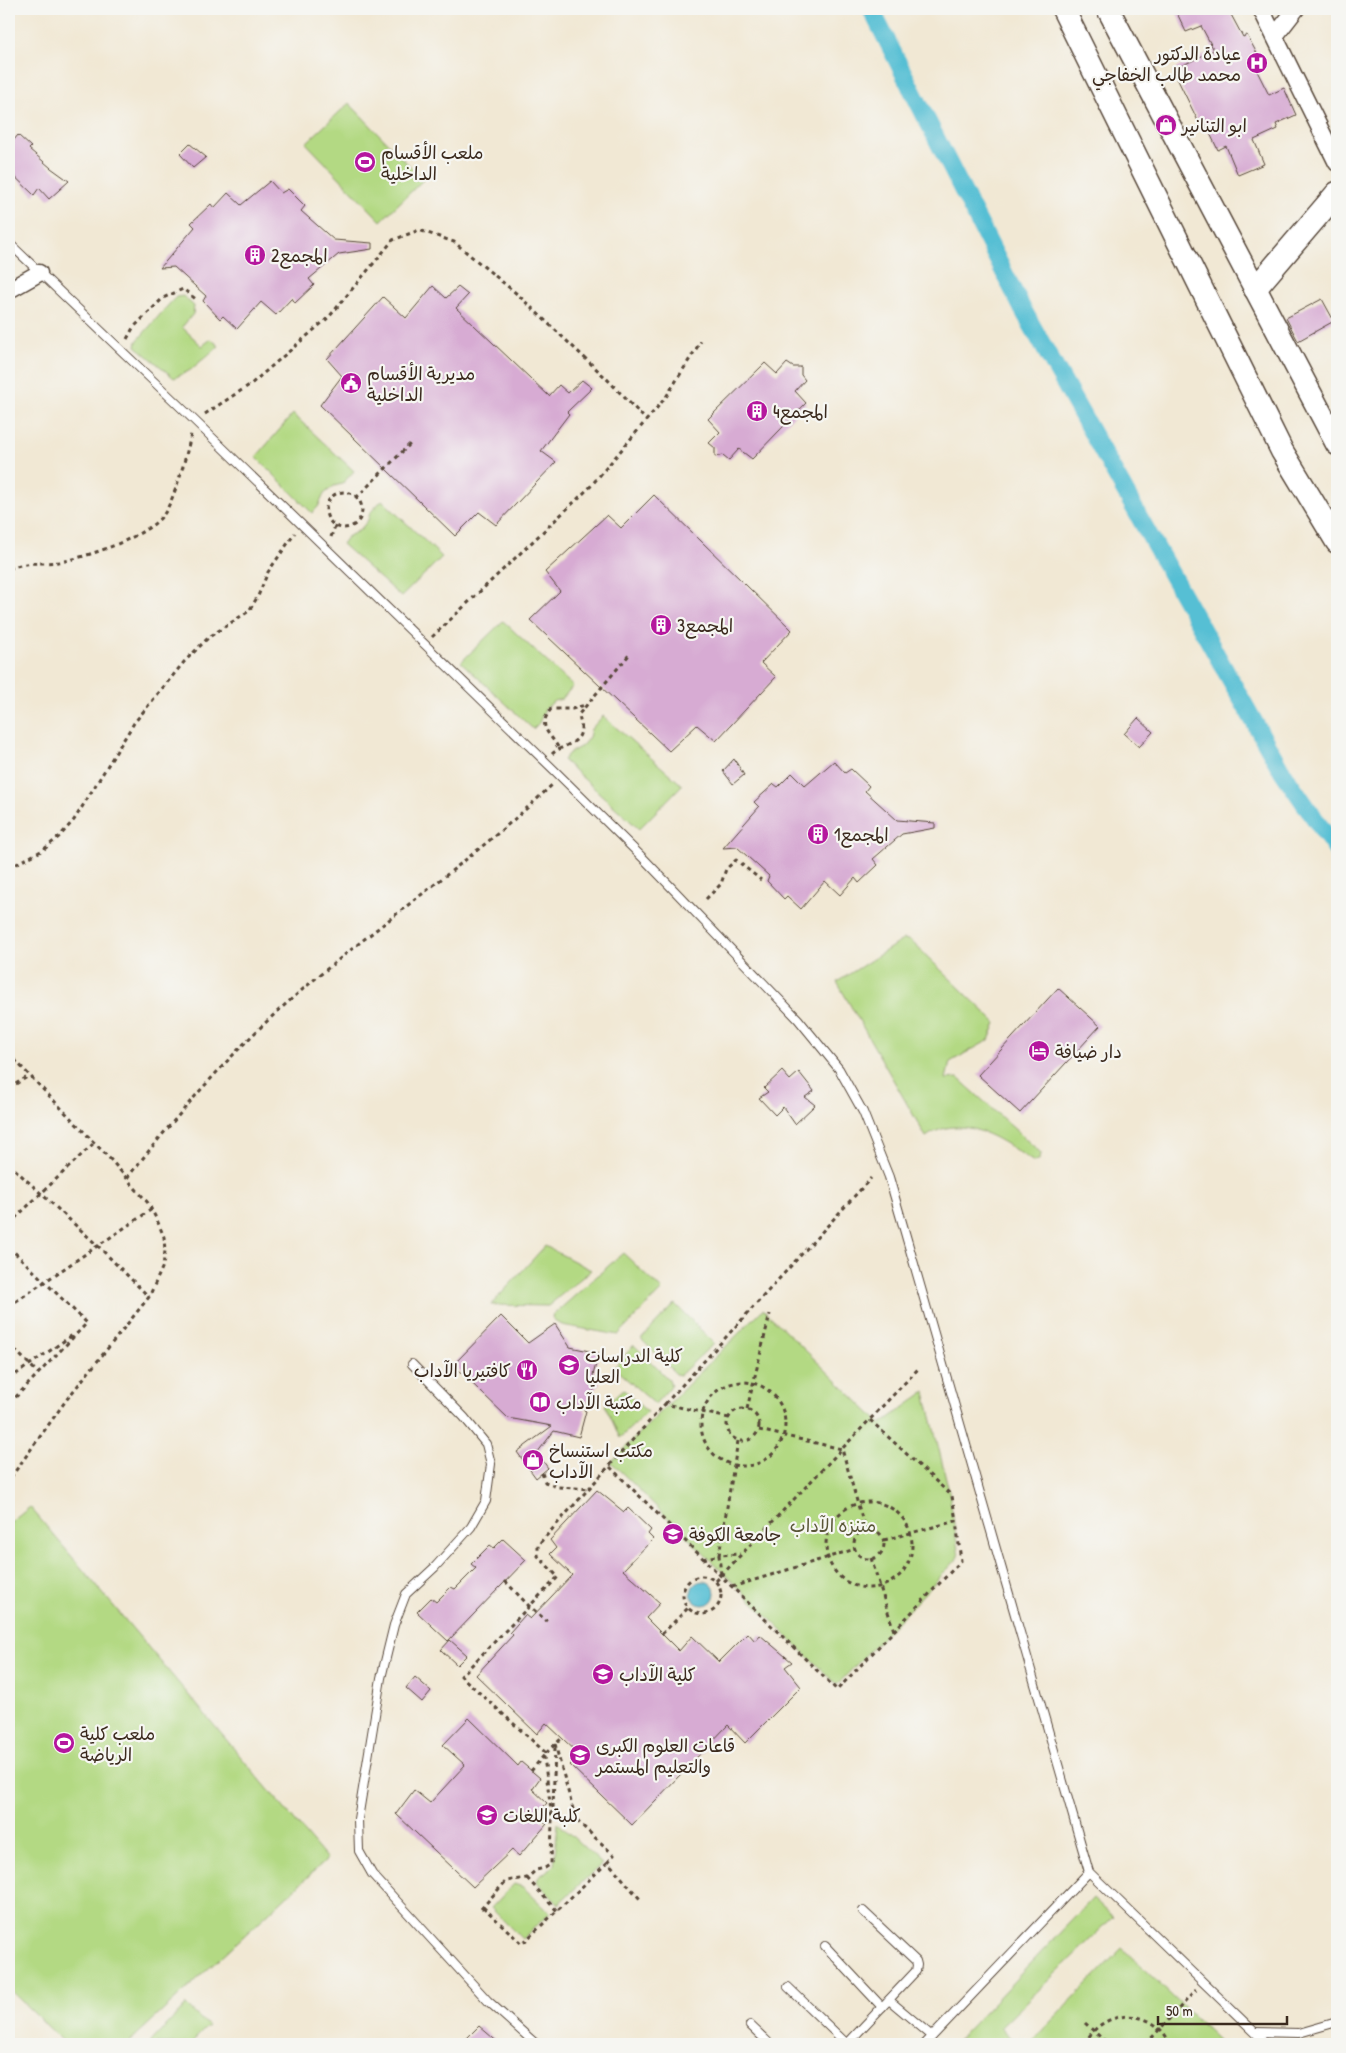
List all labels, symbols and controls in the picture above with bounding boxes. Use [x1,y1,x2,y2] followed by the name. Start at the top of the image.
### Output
[1092,41,1241,91] place label: عيادة الدكتور محمد طالب الخفاجي
[1245,51,1269,75] hospital icon: عيادة الدكتور محمد طالب الخفاجي
[1154,113,1178,137] shop icon: ابو التنانير
[1180,113,1247,138] place label: ابو التنانير
[381,140,484,186] place label: ملعب الأقسام الداخلية
[353,150,377,174] sports icon: ملعب الأقسام الداخلية
[243,243,267,267] building icon: المجمع2
[271,243,328,269] place label: المجمع2
[367,361,475,407] place label: مديرية الأقسام الداخلية
[339,371,363,395] public building icon: مديرية الأقسام الداخلية
[745,399,769,423] building icon: المجمع4
[773,399,828,425] place label: المجمع4
[649,613,673,637] building icon: المجمع3
[677,613,733,639] place label: المجمع3
[806,822,830,846] building icon: المجمع1
[834,822,889,848] place label: المجمع1
[1027,1039,1051,1063] hotel icon: دار ضيافة
[1055,1039,1122,1064] place label: دار ضيافة
[585,1343,683,1389] place label: كلية الدراسات العليا
[557,1353,581,1377] school or university icon: كلية الدراسات العليا
[414,1358,511,1383] place label: كافتيريا الآداب
[515,1358,539,1382] restaurant icon: كافتيريا الآداب
[528,1390,552,1414] library icon: مكتبة الآداب
[556,1390,642,1415] place label: مكتبة الآداب
[549,1438,653,1484] place label: مكتب استنساخ الآداب
[521,1448,545,1472] shop icon: مكتب استنساخ الآداب
[790,1513,876,1538] park label: متنزه الآداب
[661,1522,685,1546] school or university icon: جامعة الكوفة
[689,1522,781,1547] place label: جامعة الكوفة
[591,1662,615,1686] school or university icon: كلية الآداب
[619,1662,696,1687] place label: كلية الآداب
[80,1721,155,1767] place label: ملعب كلية الرياضة
[52,1731,76,1755] sports icon: ملعب كلية الرياضة
[594,1733,735,1781] place label: قاعات العلوم الكبرى والتعليم المستمر
[568,1743,592,1767] school or university icon: قاعات العلوم الكبرى والتعليم المستمر
[475,1803,499,1827] school or university icon: كلبة اللغات
[503,1803,581,1828] place label: كلبة اللغات
[1158,1993,1287,2025] scale bar
[1166,2000,1193,2021] text: 50 m

